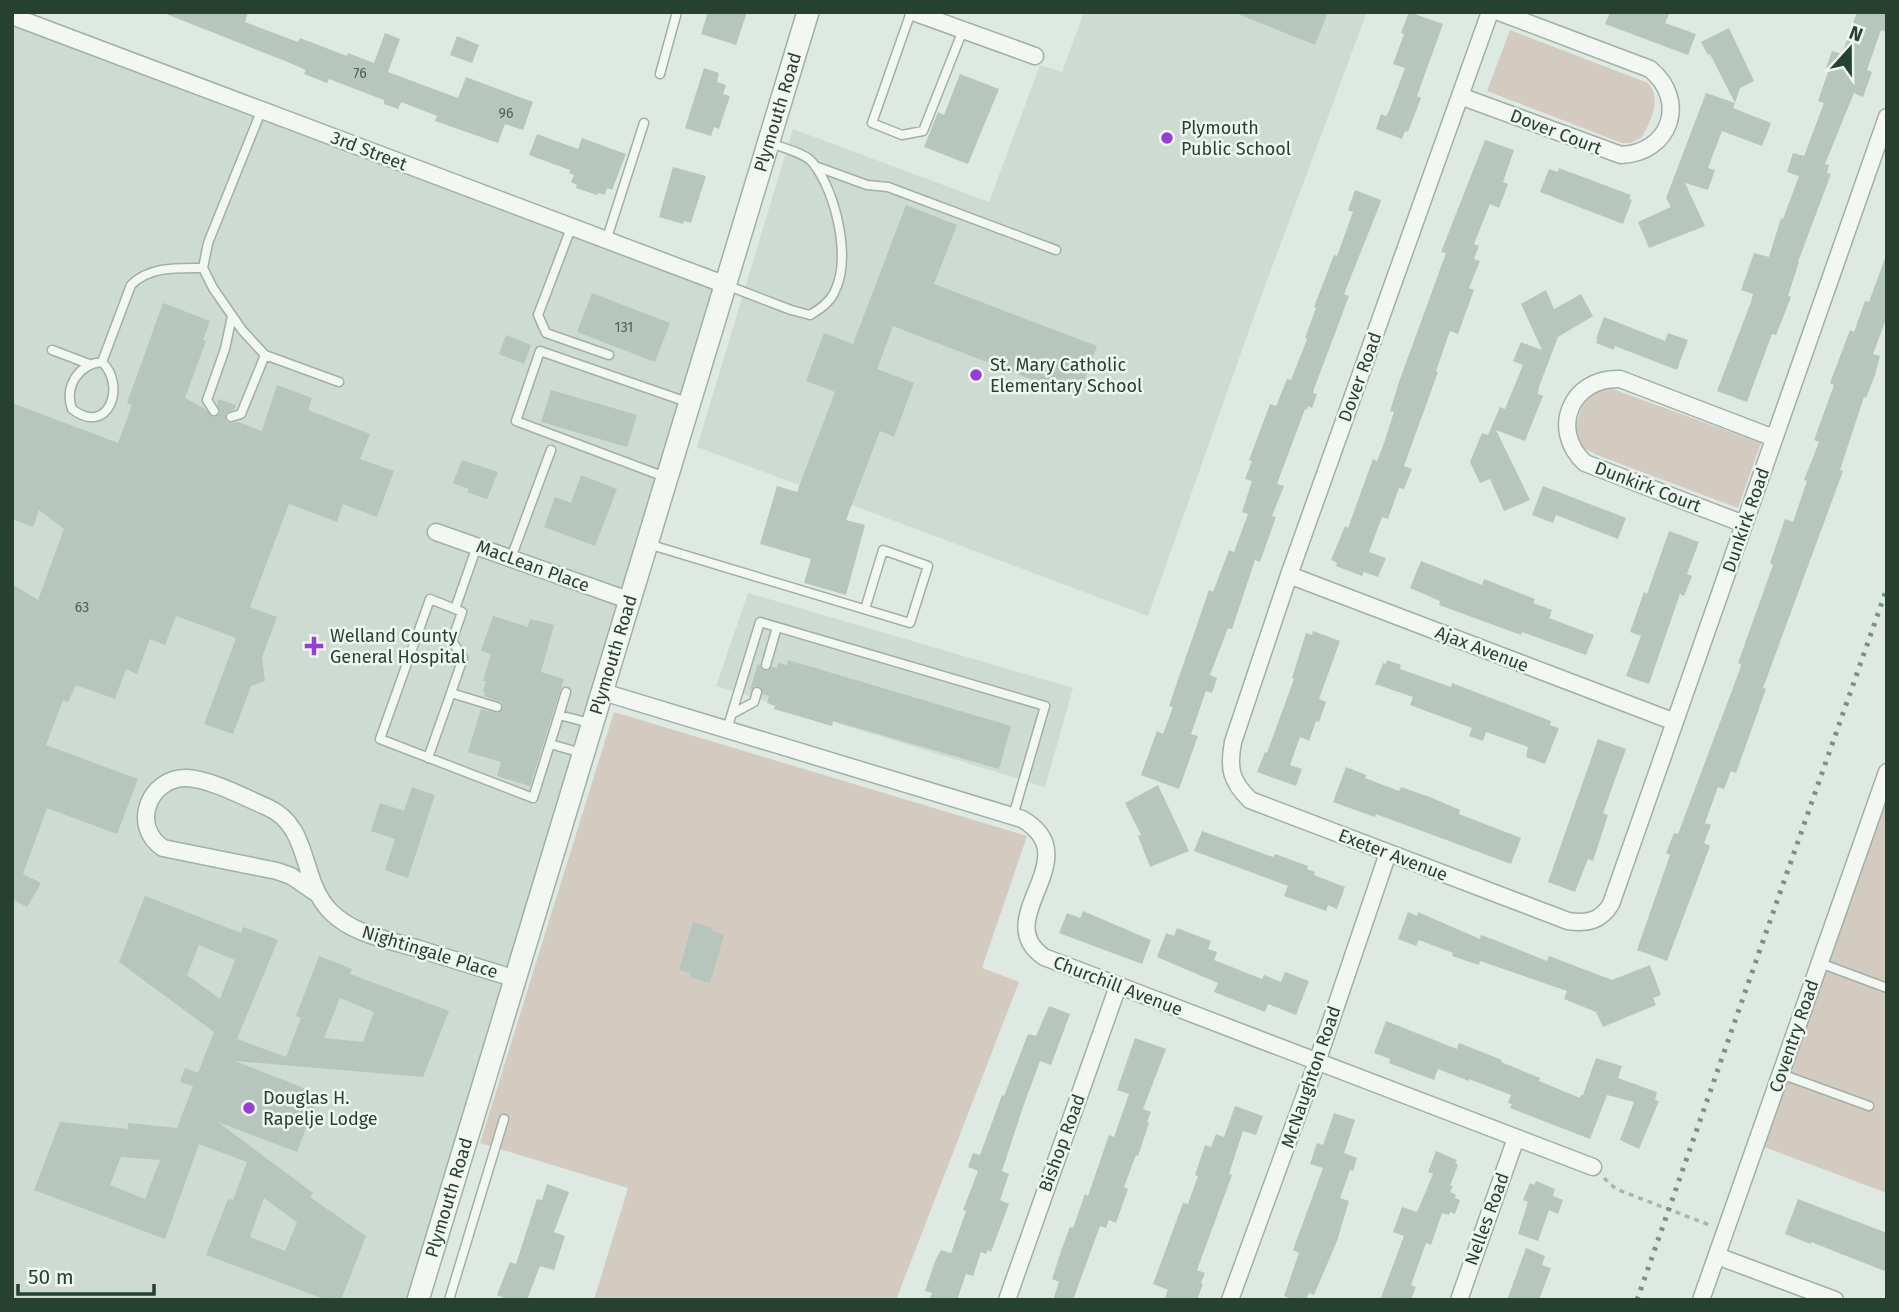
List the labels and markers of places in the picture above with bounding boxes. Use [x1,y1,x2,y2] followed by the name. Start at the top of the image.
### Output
[1181,117,1291,160] place label: Plymouth Public School
[1159,130,1175,146] marker: Plymouth Public School
[990,354,1142,397] place label: St. Mary Catholic Elementary School
[968,367,984,383] marker: St. Mary Catholic Elementary School
[330,625,466,668] place label: Welland County General Hospital
[304,636,324,656] marker: Welland County General Hospital
[263,1087,378,1130] place label: Douglas H. Rapelje Lodge
[241,1100,257,1116] marker: Douglas H. Rapelje Lodge

